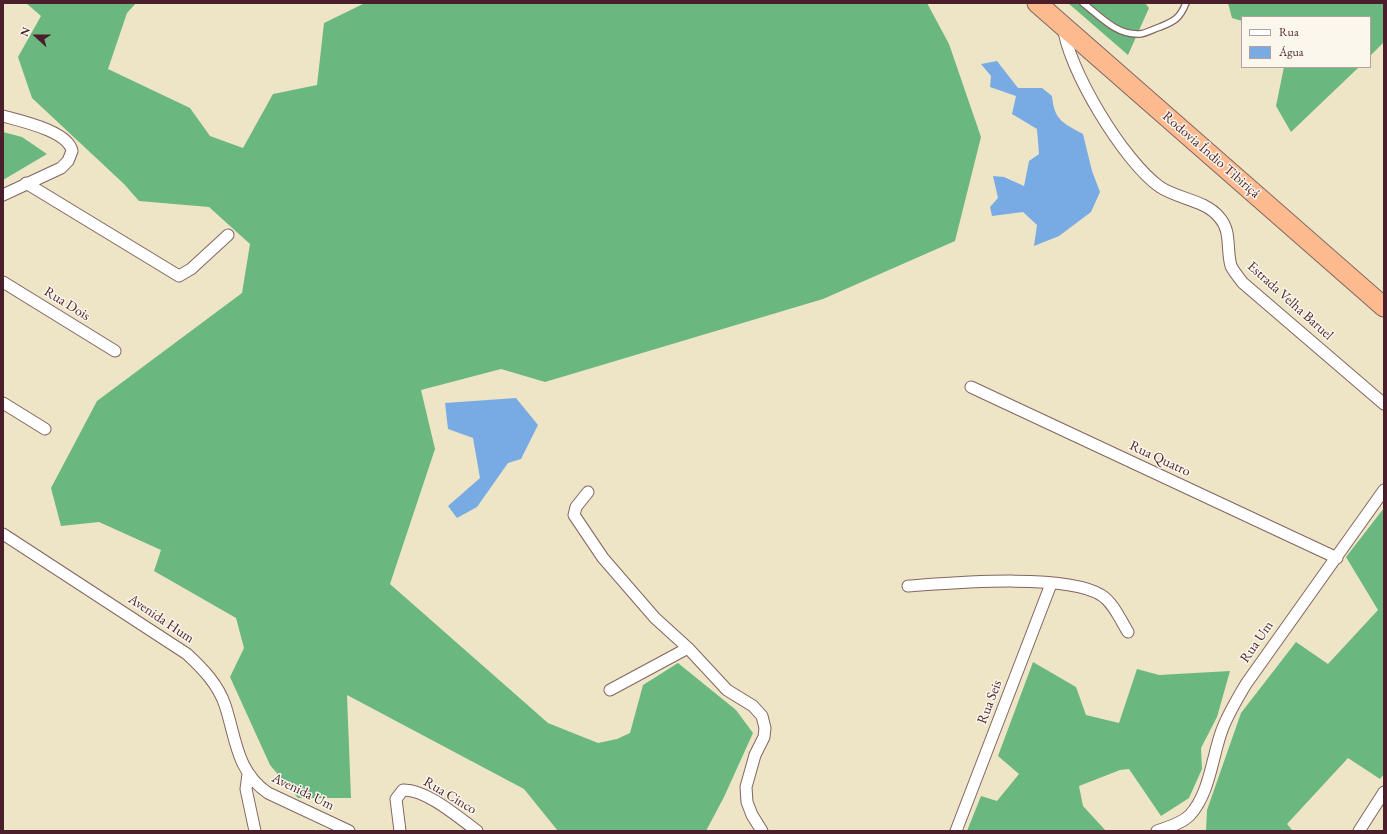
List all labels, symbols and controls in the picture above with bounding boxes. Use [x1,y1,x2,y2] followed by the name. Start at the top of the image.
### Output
[16,16,56,56] north arrow
[1241,16,1371,68] legend
[1279,24,1299,40] text: Rua
[17,25,33,38] text: N
[1279,44,1304,60] text: Água
[1159,108,1263,202] street label: Rodovia Índio Tibiriçá
[1244,258,1336,344] street label: Estrada Velha Baruel
[41,283,93,325] street label: Rua Dois
[1127,438,1193,480] street label: Rua Quatro
[125,591,197,647] street label: Avenida Hum
[1237,618,1277,666] street label: Rua Um
[974,678,1006,726] street label: Rua Seis
[269,770,337,814] street label: Avenida Um
[420,774,480,818] street label: Rua Cinco

